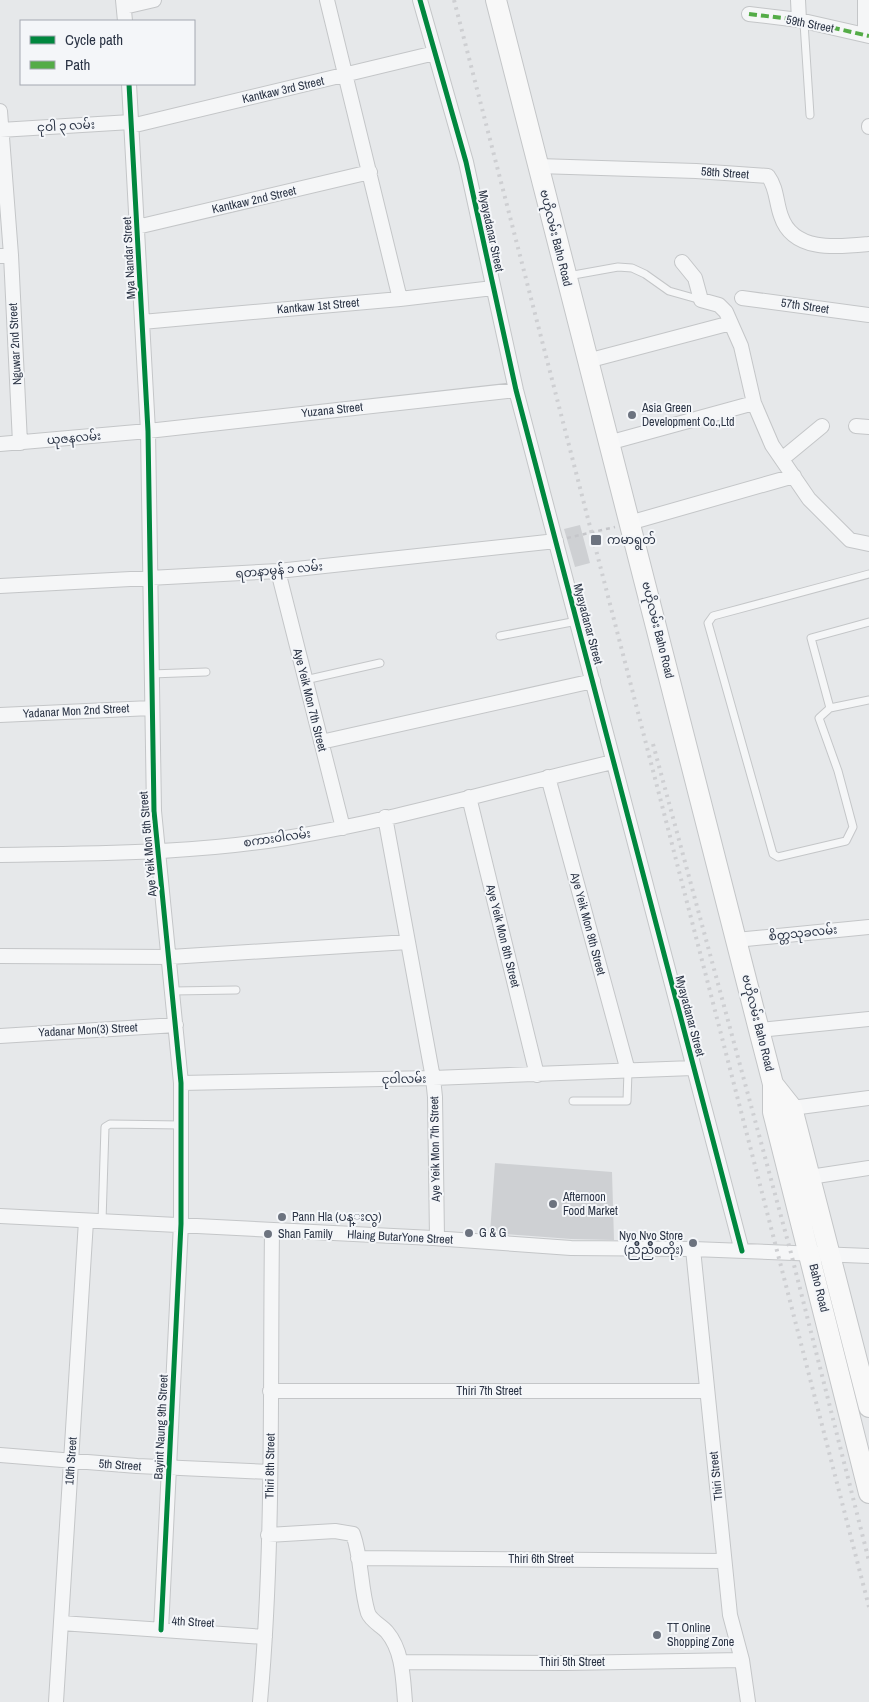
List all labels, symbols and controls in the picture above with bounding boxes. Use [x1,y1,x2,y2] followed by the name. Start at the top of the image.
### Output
[785,12,835,36] street label: 59th Street
[20,20,195,85] legend
[65,29,123,50] text: Cycle path
[65,54,90,75] text: Path
[240,73,326,107] street label: Kantkaw 3rd Street
[37,116,95,137] street label: ငုဝါ ၃ လမ်း
[700,163,750,183] street label: 58th Street
[210,182,298,217] street label: Kantkaw 2nd Street
[534,188,577,289] street label: ဗဟိုလမ်း Baho Road
[475,189,508,274] street label: Myayadanar Street
[119,216,139,300] street label: Mya Nandar Street
[276,294,360,318] street label: Kantkaw 1st Street
[780,295,830,317] street label: 57th Street
[5,302,25,385] street label: Nguwar 2nd Street
[300,399,364,421] street label: Yuzana Street
[641,400,734,430] place label: Asia Green Development Co.,Ltd
[626,409,638,421] marker: Asia Green Development Co.,Ltd
[46,427,102,450] street label: ယုဇနလမ်း
[607,531,656,550] place label: ကမာရွတ်
[589,533,603,547] marker: ကမာရွတ်
[235,557,324,584] street label: ရတနာမွန် ၁ လမ်း
[636,580,679,681] street label: ဗဟိုလမ်း Baho Road
[570,582,607,666] street label: Myayadanar Street
[289,646,331,753] street label: Aye Yeik Mon 7th Street
[22,700,130,722] street label: Yadanar Mon 2nd Street
[135,790,161,898] street label: Aye Yeik Mon 5th Street
[242,824,312,851] street label: စကား၀ါလမ်း
[566,870,609,977] street label: Aye Yeik Mon 9th Street
[482,882,524,989] street label: Aye Yeik Mon 8th Street
[768,920,838,947] street label: စိတ္တသုခလမ်း
[736,973,779,1074] street label: ဗဟိုလမ်း Baho Road
[672,974,709,1058] street label: Myayadanar Street
[38,1019,138,1041] street label: Yadanar Mon(3) Street
[381,1070,427,1089] street label: ငုဝါလမ်း
[426,1096,444,1203] street label: Aye Yeik Mon 7th Street
[562,1189,618,1219] place label: Afternoon Food Market
[547,1198,559,1210] marker: Afternoon Food Market
[292,1209,382,1227] place label: Pann Hla (ပန္းလွ)
[276,1211,288,1223] marker: Pann Hla (ပန္းလွ)
[479,1225,506,1241] place label: G & G
[278,1226,333,1242] place label: Shan Family
[347,1226,454,1248] street label: Hlaing ButarYone Street
[463,1227,475,1239] marker: G & G
[262,1228,274,1240] marker: Shan Family
[619,1228,683,1260] place label: Nyo Nyo Store (ညိဳညိဳစတိုး)
[687,1237,699,1249] marker: Nyo Nyo Store (ညိဳညိဳစတိုး)
[805,1262,833,1314] street label: Baho Road
[150,1374,172,1480] street label: Bayint Naung 9th Street
[456,1383,522,1399] street label: Thiri 7th Street
[261,1433,279,1499] street label: Thiri 8th Street
[61,1436,81,1486] street label: 10th Street
[705,1450,727,1501] street label: Thiri Street
[98,1456,142,1474] street label: 5th Street
[508,1551,574,1567] street label: Thiri 6th Street
[171,1613,215,1631] street label: 4th Street
[667,1620,734,1650] place label: TT Online Shopping Zone
[651,1629,663,1641] marker: TT Online Shopping Zone
[539,1654,605,1670] street label: Thiri 5th Street

